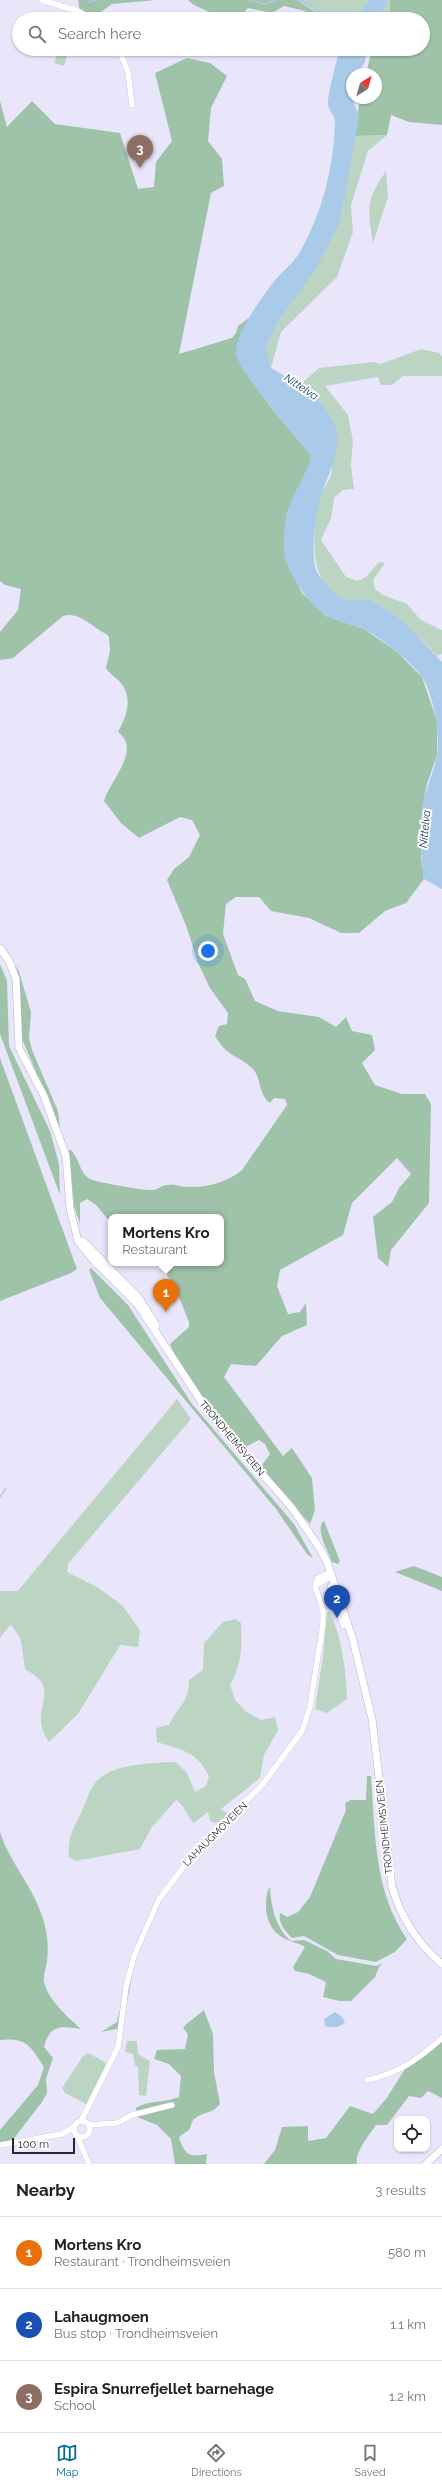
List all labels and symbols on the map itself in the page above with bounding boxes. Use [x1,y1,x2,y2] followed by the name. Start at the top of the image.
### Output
[346,68,382,104] north arrow
[127,135,153,168] pin: 3
[282,371,321,403] water label: Nittelva
[417,809,433,849] water label: Nittelva
[198,941,218,961] your location
[153,1279,179,1312] pin: 1
[197,1398,267,1478] street label: TRONDHEIMSVEIEN
[324,1585,350,1618] pin: 2
[374,1779,394,1875] street label: TRONDHEIMSVEIEN
[181,1800,249,1868] street label: LAHAUGMOVEIEN
[12,2136,75,2155] scale bar

